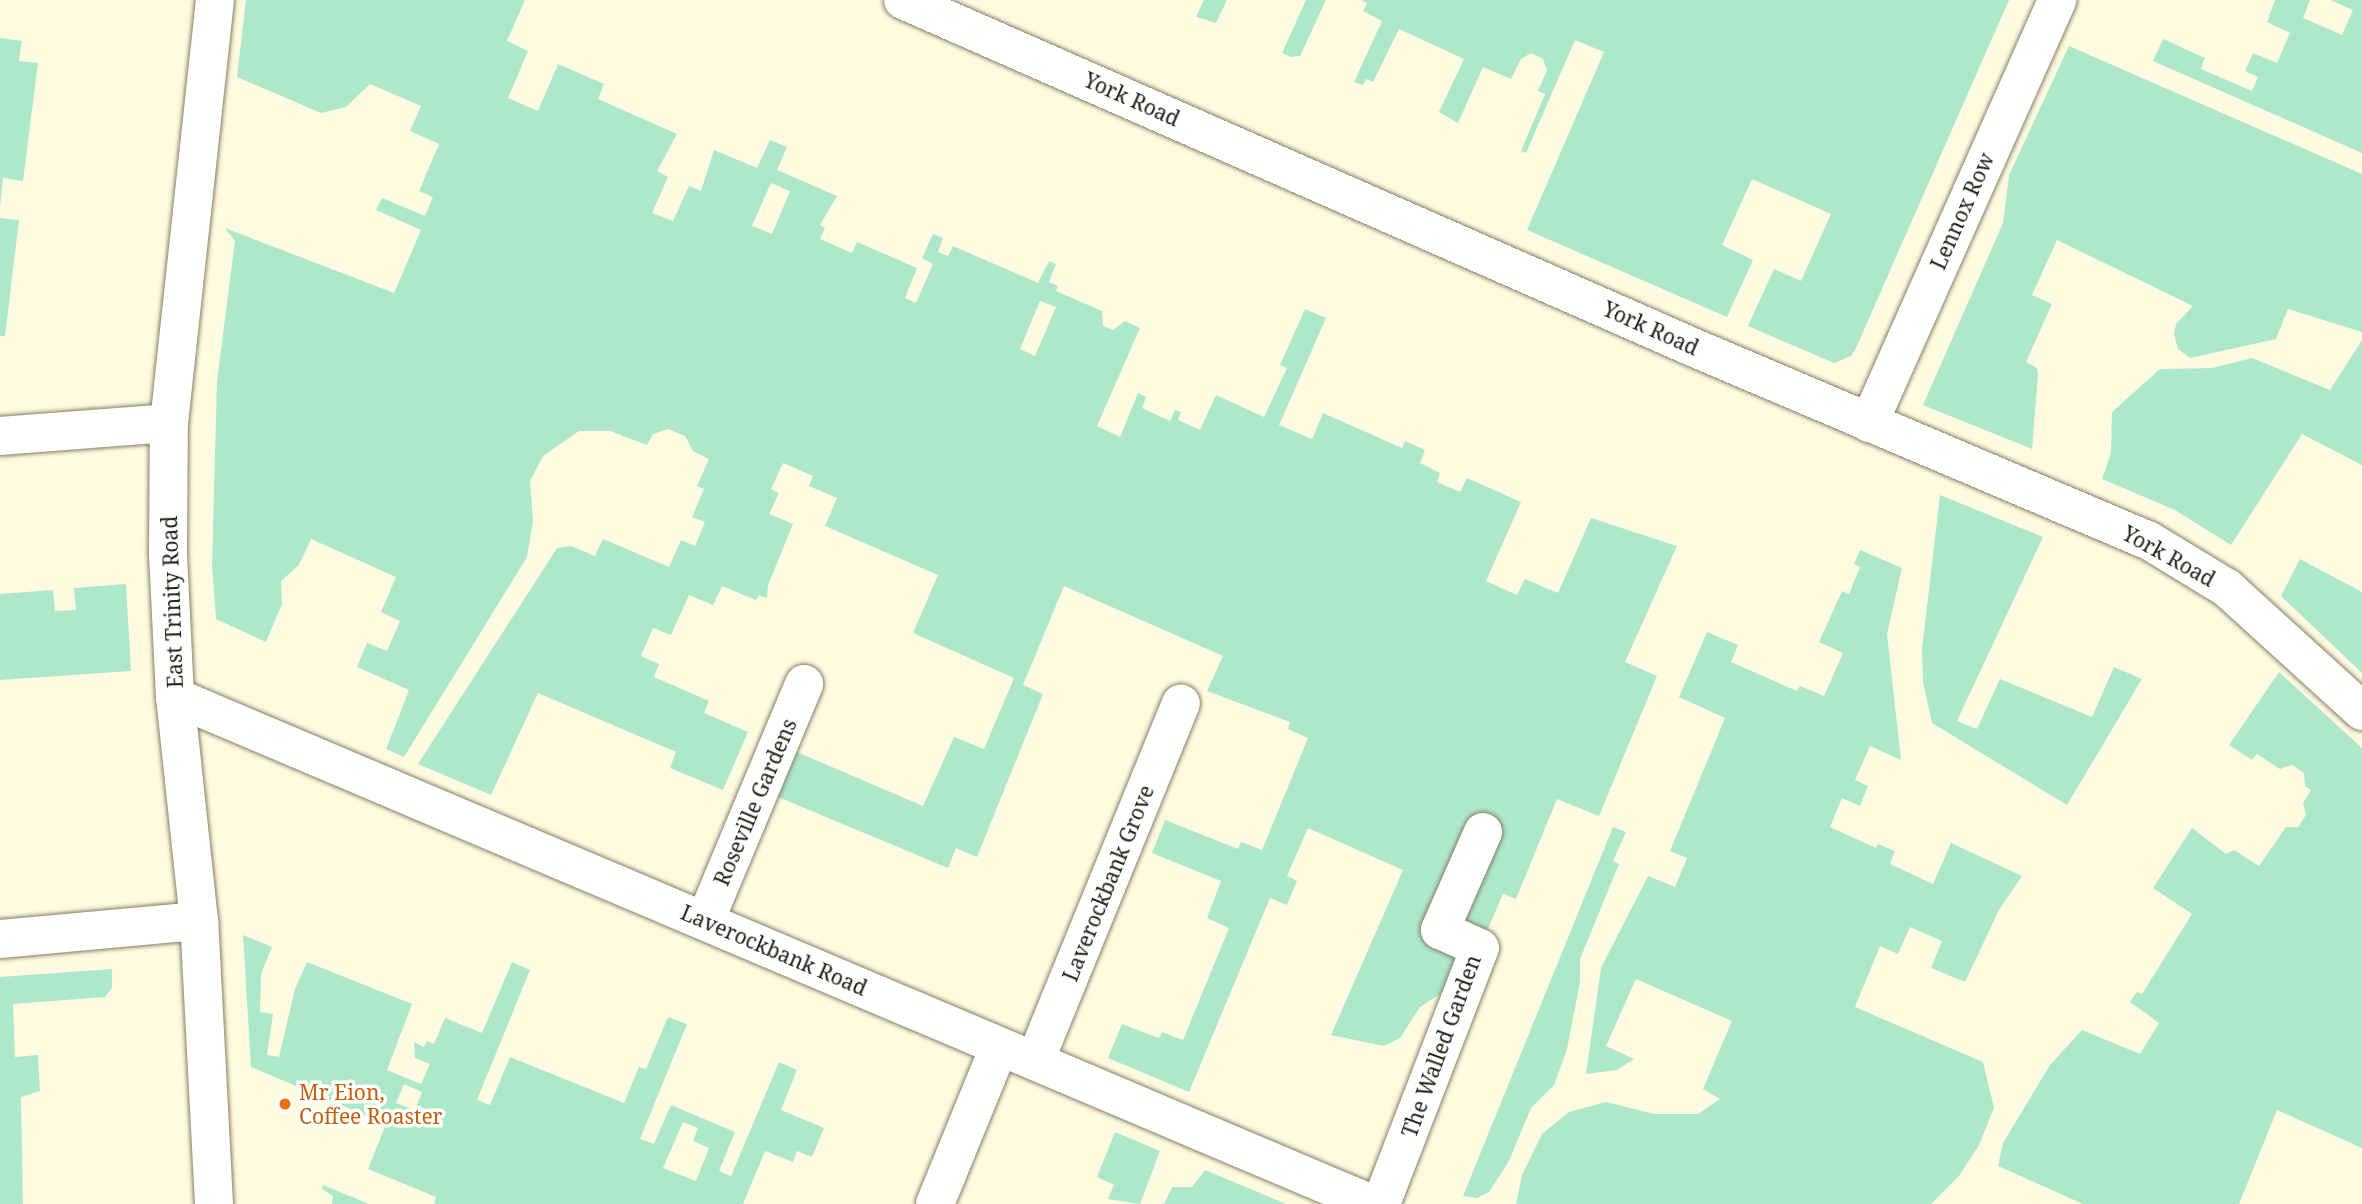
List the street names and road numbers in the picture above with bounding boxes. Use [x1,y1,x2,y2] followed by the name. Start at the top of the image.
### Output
[1080,67,1184,131] street label: York Road
[1925,149,1999,273] street label: Lennox Row
[1599,296,1703,360] street label: York Road
[156,515,188,689] street label: East Trinity Road
[2118,520,2220,592] street label: York Road
[708,715,802,889] street label: Roseville Gardens
[1057,781,1159,985] street label: Laverockbank Grove
[677,899,871,1001] street label: Laverockbank Road
[1396,951,1486,1141] street label: The Walled Garden

